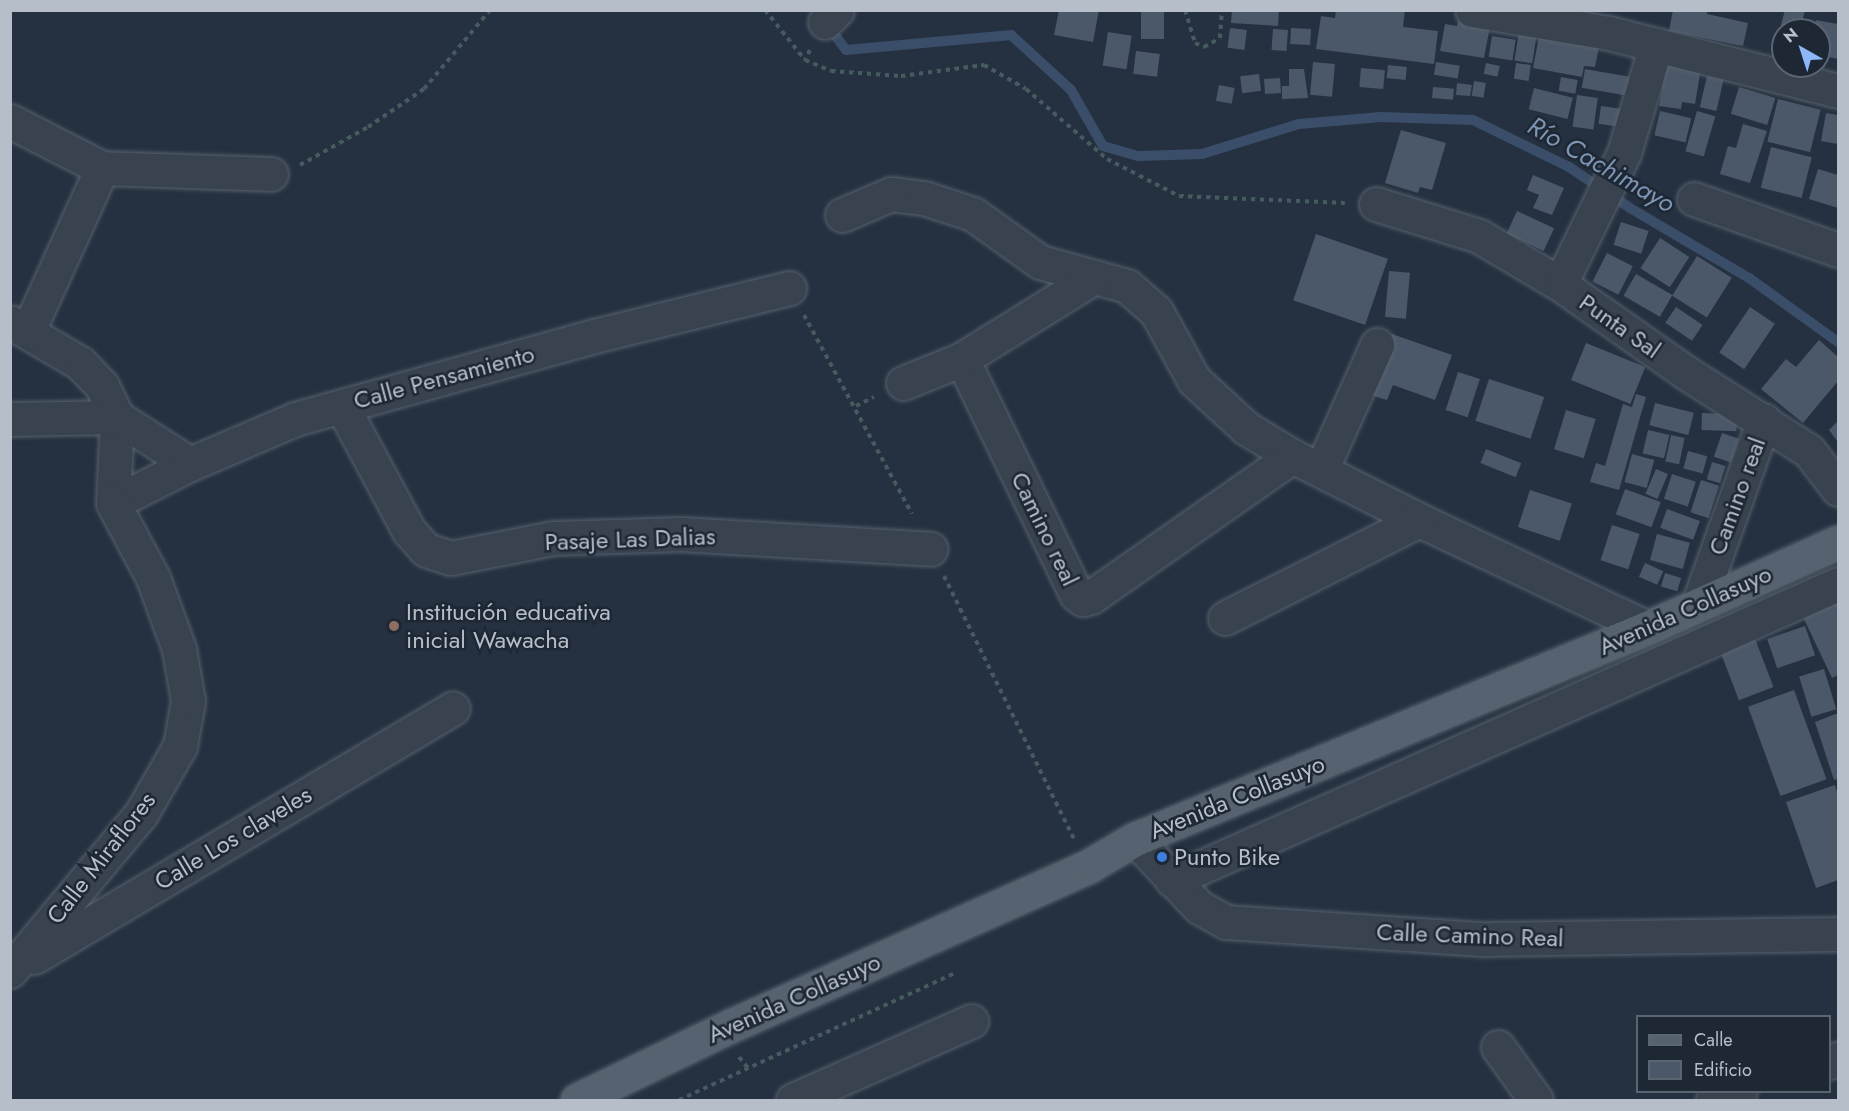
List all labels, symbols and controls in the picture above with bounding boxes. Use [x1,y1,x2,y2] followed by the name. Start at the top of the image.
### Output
[1771,18,1831,78] north arrow
[1778,22,1803,48] text: N
[1522,110,1680,220] water label: Río Cachimayo
[1574,288,1666,364] street label: Punta Sal
[350,339,538,415] street label: Calle Pensamiento
[1702,433,1772,559] street label: Camino real
[1005,467,1085,591] street label: Camino real
[544,522,716,556] street label: Pasaje Las Dalias
[1594,559,1776,661] street label: Avenida Collasuyo
[406,598,611,654] place label: Institución educativa inicial Wawacha
[387,619,401,633] marker: Institución educativa inicial Wawacha
[1145,749,1329,845] street label: Avenida Collasuyo
[149,780,317,896] street label: Calle Los claveles
[41,786,161,930] street label: Calle Miraflores
[1174,843,1280,871] place label: Punto Bike
[1155,850,1169,864] marker: Punto Bike
[1376,917,1564,953] street label: Calle Camino Real
[703,947,885,1049] street label: Avenida Collasuyo
[1636,1015,1831,1093] legend
[1694,1027,1733,1053] text: Calle
[1694,1057,1752,1083] text: Edificio

